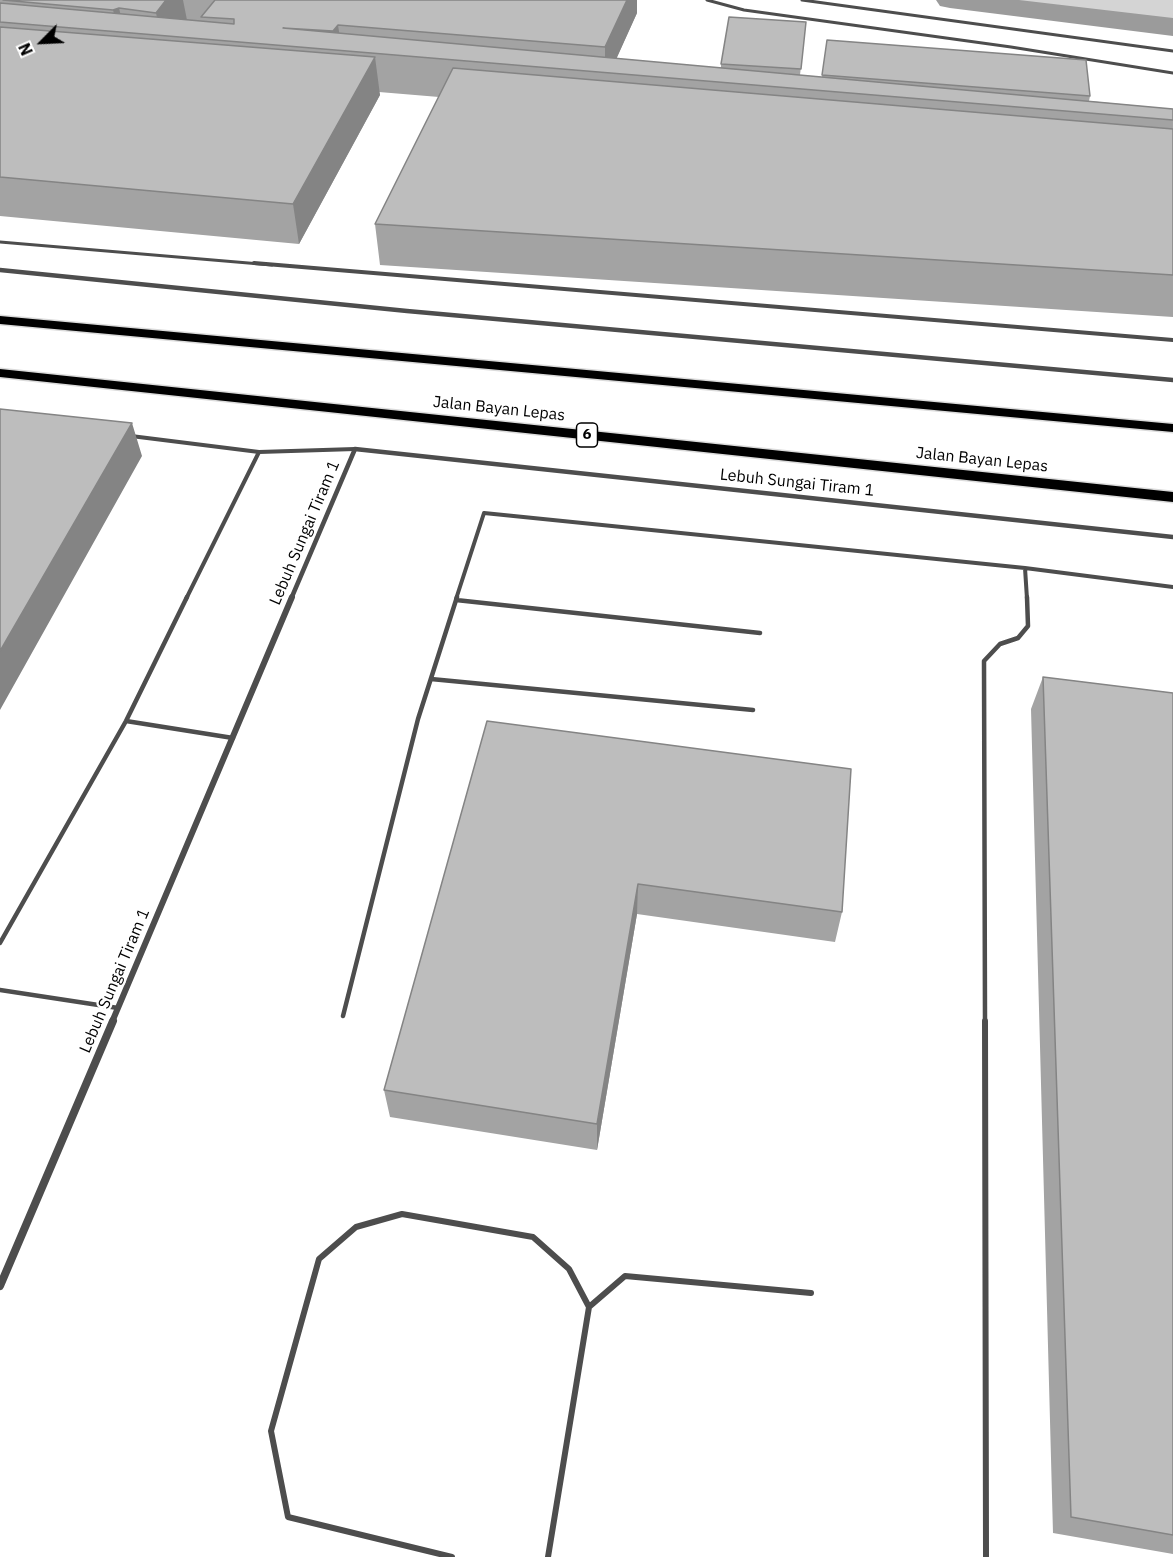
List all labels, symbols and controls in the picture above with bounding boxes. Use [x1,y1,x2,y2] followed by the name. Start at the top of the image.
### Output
[12,12,72,72] north arrow
[14,40,37,59] text: N
[432,393,566,425] street label: Jalan Bayan Lepas
[576,423,598,447] road number: 6
[915,444,1049,476] street label: Jalan Bayan Lepas
[266,458,344,608] street label: Lebuh Sungai Tiram 1
[719,465,875,501] street label: Lebuh Sungai Tiram 1
[76,906,154,1056] street label: Lebuh Sungai Tiram 1

